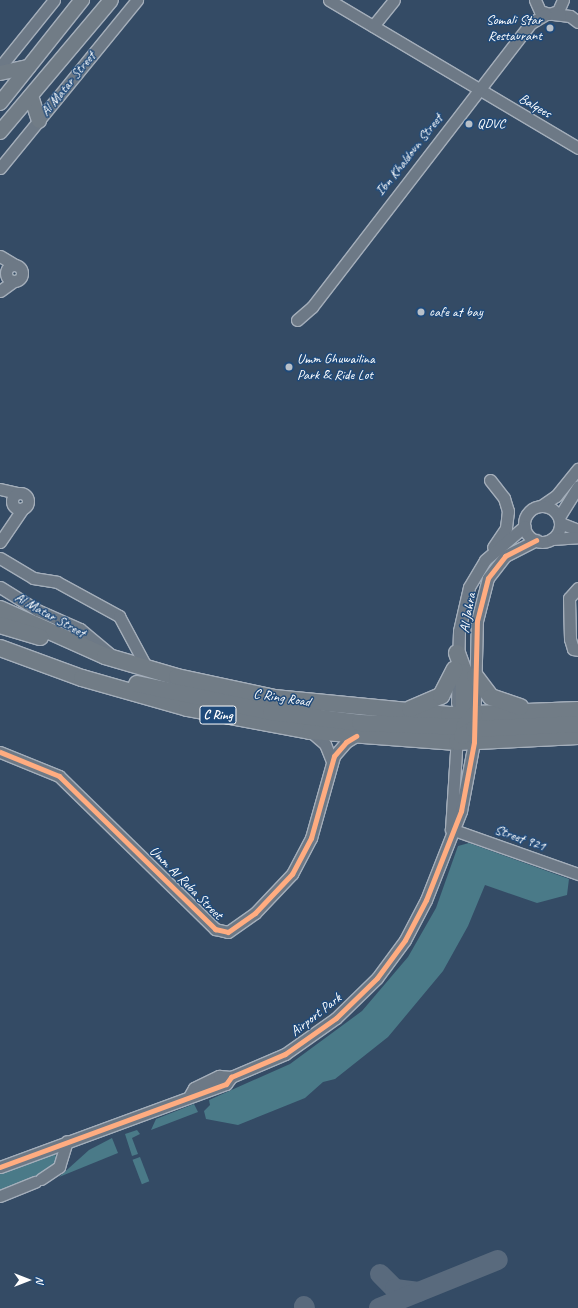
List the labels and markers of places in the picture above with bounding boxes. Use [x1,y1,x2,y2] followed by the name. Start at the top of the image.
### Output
[486,12,542,44] place label: Somali Star Restaurant
[545,23,555,33] marker: Somali Star Restaurant
[477,116,505,132] place label: QDVC
[464,119,474,129] marker: QDVC
[429,304,483,320] place label: cafe at bay
[416,307,426,317] marker: cafe at bay
[297,351,375,384] place label: Umm Ghuwailina Park & Ride Lot
[284,362,294,372] marker: Umm Ghuwailina Park & Ride Lot

